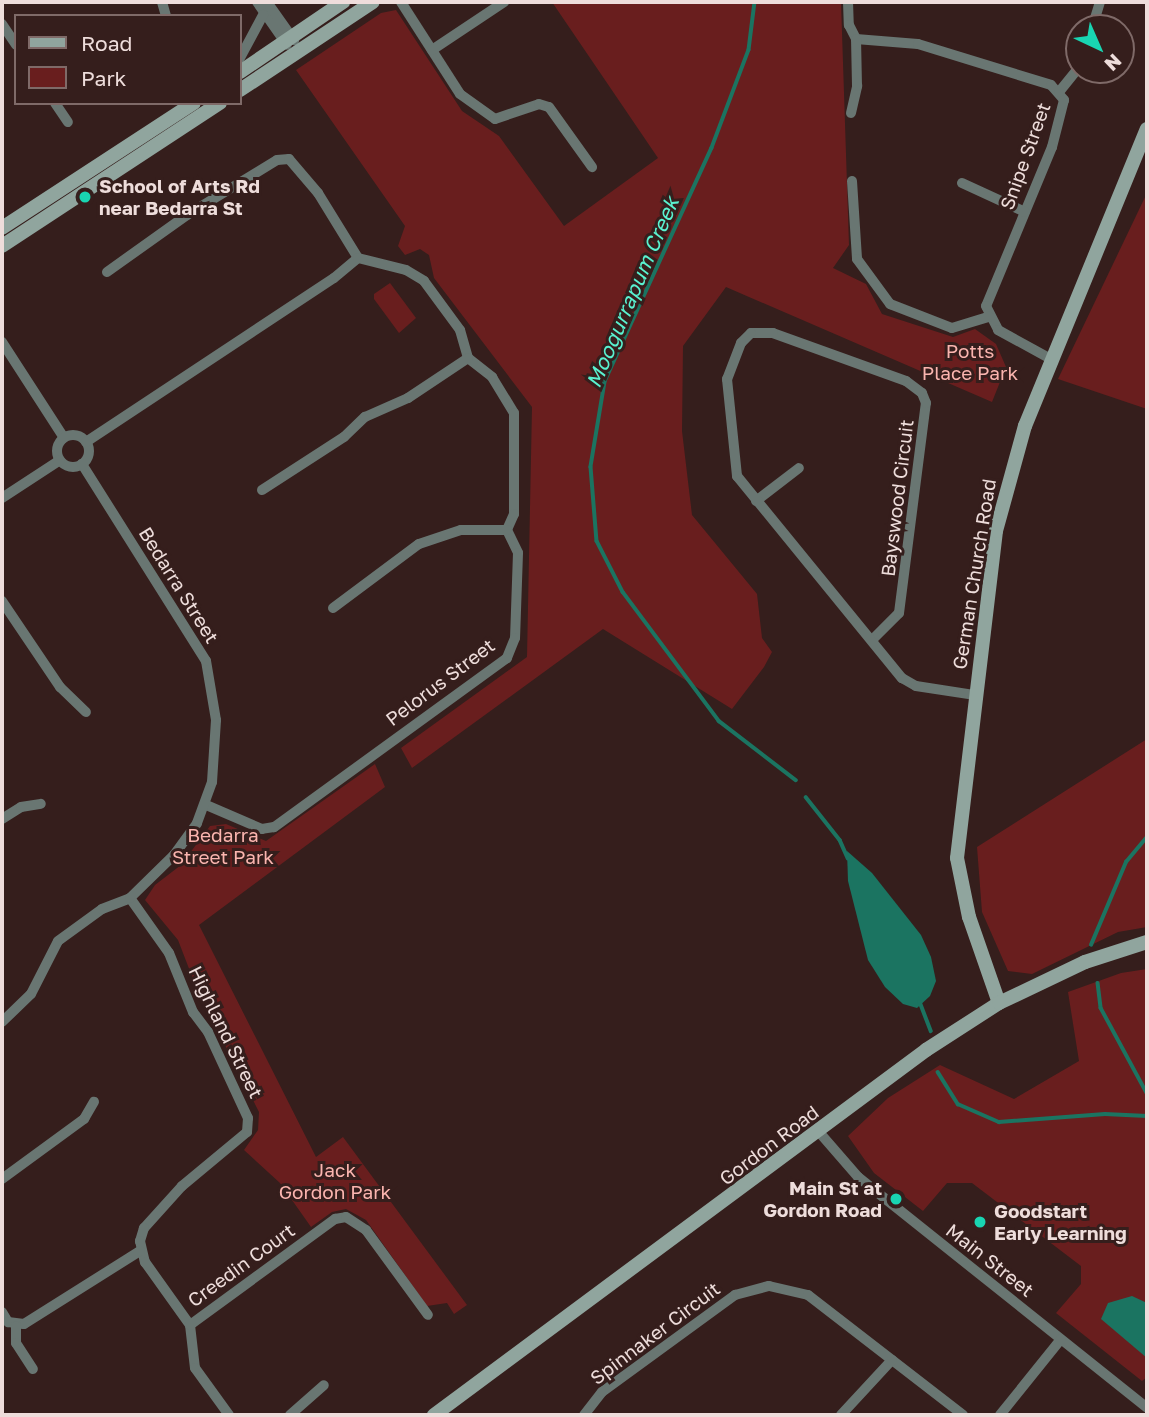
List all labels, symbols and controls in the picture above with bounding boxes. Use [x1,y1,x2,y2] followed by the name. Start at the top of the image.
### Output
[14,14,242,105] legend
[1065,14,1135,84] north arrow
[81,30,132,56] text: Road
[1100,50,1127,76] text: N
[81,65,126,91] text: Park
[995,99,1055,213] street label: Snipe Street
[99,175,260,219] place label: School of Arts Rd near Bedarra St
[77,189,93,205] marker: School of Arts Rd near Bedarra St
[580,193,684,391] water label: Moogurrapum Creek
[922,340,1018,384] park label: Potts Place Park
[876,418,918,578] street label: Bayswood Circuit
[948,477,1000,671] street label: German Church Road
[134,523,224,647] street label: Bedarra Street
[381,634,499,730] street label: Pelorus Street
[172,824,274,868] park label: Bedarra Street Park
[184,962,268,1102] street label: Highland Street
[715,1100,823,1190] street label: Gordon Road
[279,1159,391,1203] park label: Jack Gordon Park
[763,1177,882,1221] place label: Main St at Gordon Road
[888,1191,904,1207] marker: Main St at Gordon Road
[994,1200,1127,1244] place label: Goodstart Early Learning
[972,1214,988,1230] marker: Goodstart Early Learning
[183,1219,299,1311] street label: Creedin Court
[942,1219,1038,1301] street label: Main Street
[586,1277,724,1389] street label: Spinnaker Circuit

